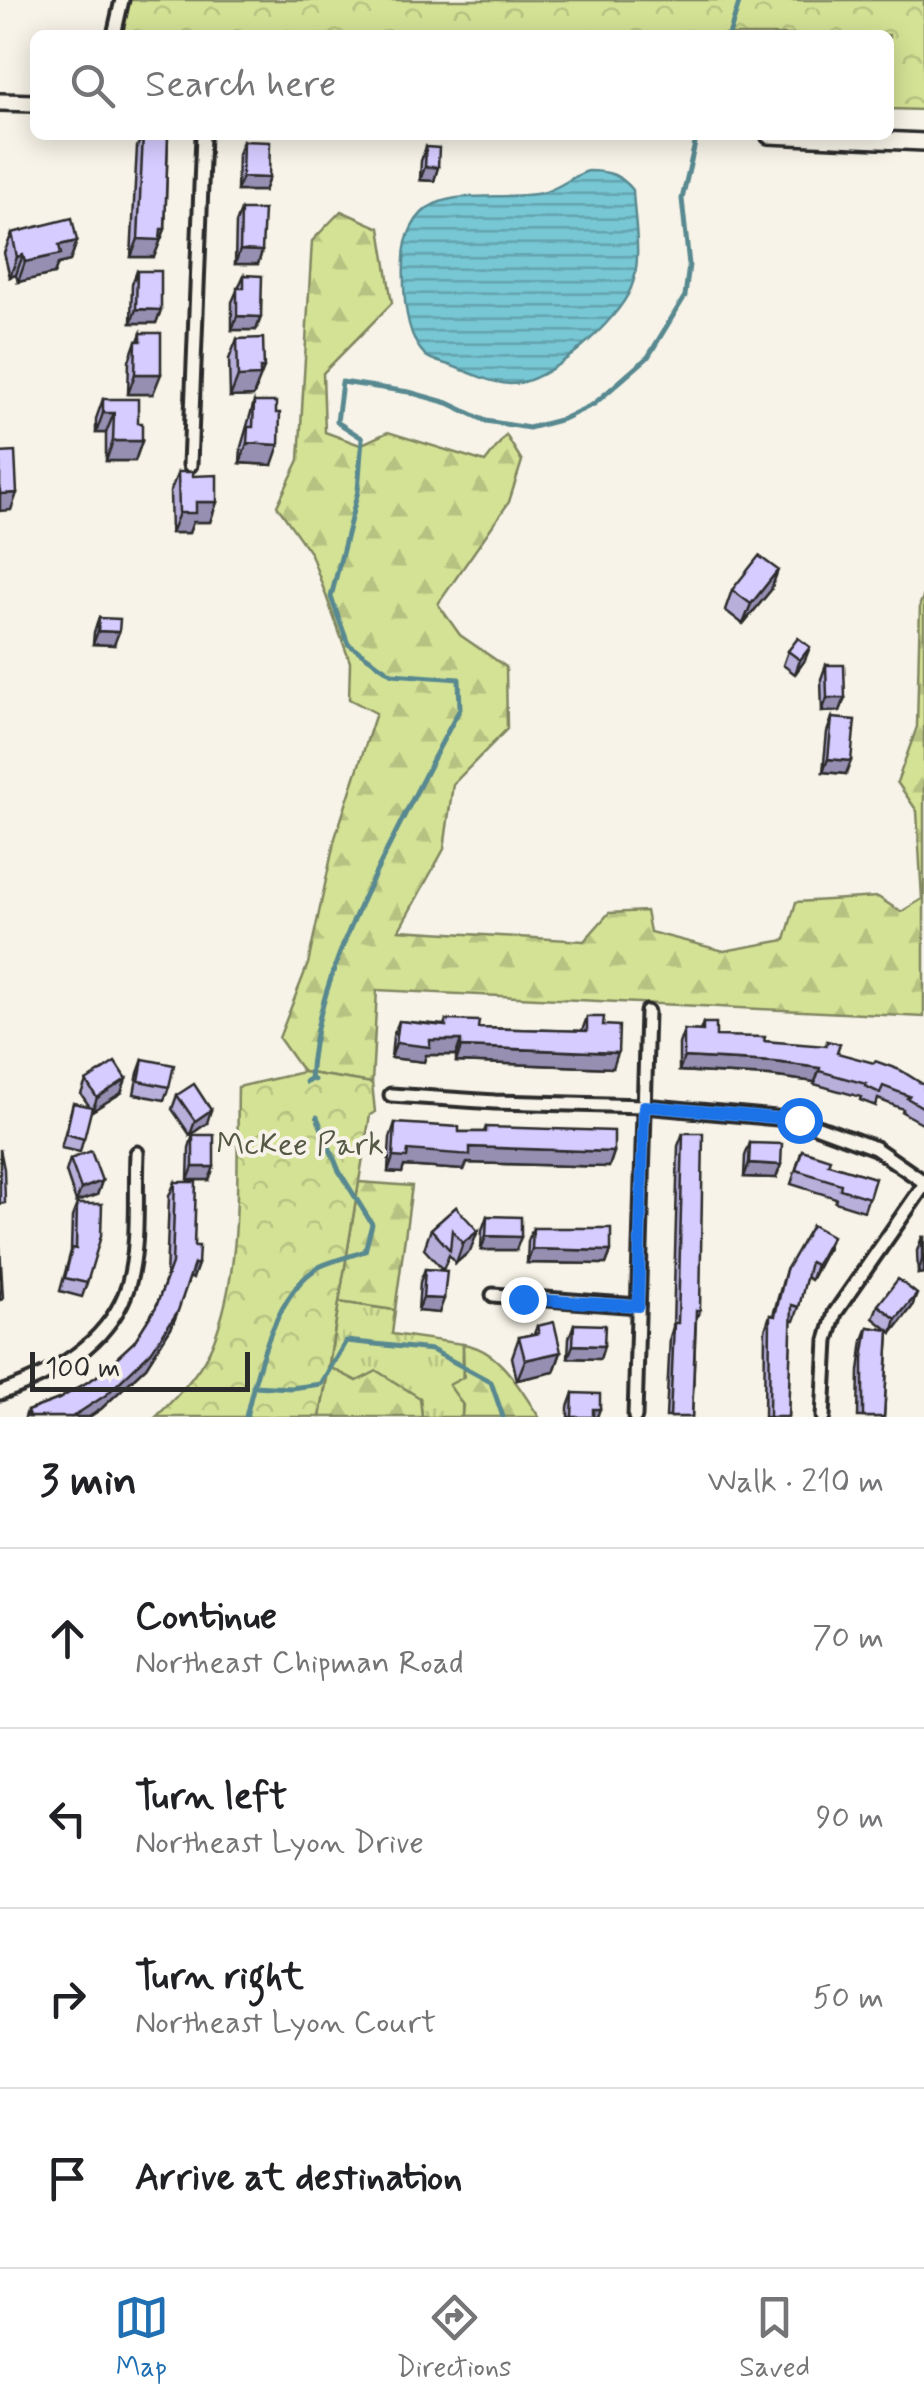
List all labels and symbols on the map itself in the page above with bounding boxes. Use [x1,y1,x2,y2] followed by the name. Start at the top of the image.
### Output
[777,1098,823,1144] route start
[216,1124,384,1166] park label: McKee Park
[501,1277,547,1323] route end
[30,1347,250,1392] scale bar

